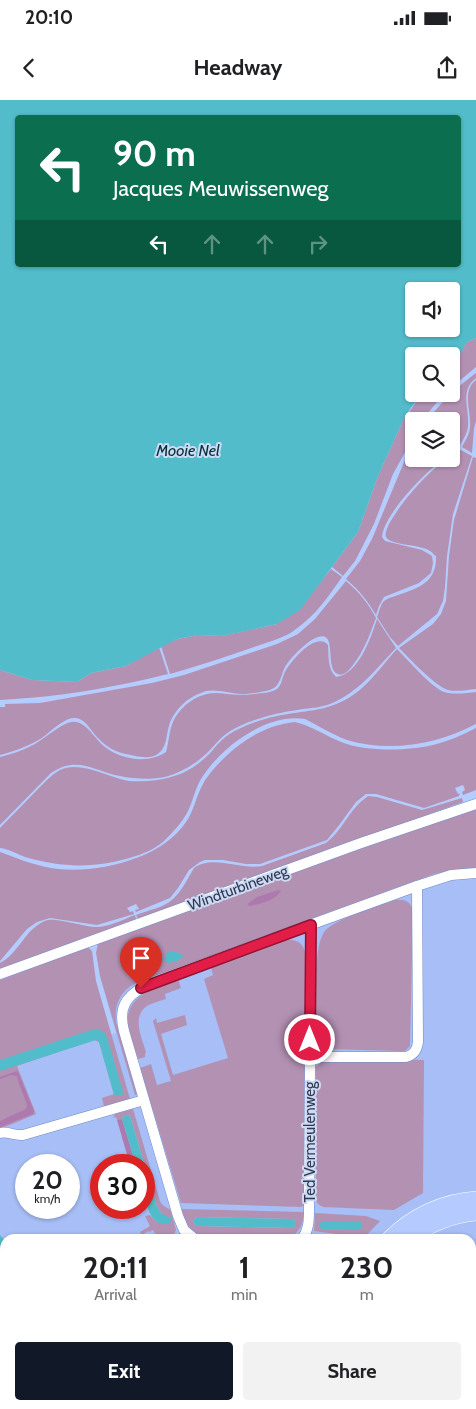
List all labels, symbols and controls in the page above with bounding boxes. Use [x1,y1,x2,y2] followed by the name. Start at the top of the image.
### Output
[25,6,73,29] text: 20:10
[15,54,43,82] icon: back
[194,54,282,81] text: Headway
[433,54,461,82] icon: share
[113,132,196,175] text: 90 m
[30,135,95,200] icon: left
[113,175,329,202] text: Jacques Meuwissenweg
[145,230,173,258] icon: left
[198,230,226,258] icon: ahead
[251,230,279,258] icon: ahead
[304,230,332,258] icon: right
[405,282,460,467] map controls
[405,282,460,337] button: sound
[405,347,460,402] button: search
[405,412,460,467] button: layers
[155,441,220,460] water label: Mooie Nel
[185,861,291,914] street label: Windturbineweg
[120,937,162,988] pin
[127,944,155,972] icon: arrive
[283,1013,335,1065] position arrow
[301,1081,319,1202] street label: Ted Vermeulenweg
[90,1154,155,1219] speed limit sign: 30
[32,1165,63,1195] text: 20
[34,1191,61,1206] text: km/h
[83,1249,148,1286] text: 20:11
[239,1249,250,1286] text: 1
[340,1249,393,1286] text: 230
[94,1285,137,1304] text: Arrival
[231,1285,257,1304] text: min
[360,1285,374,1304] text: m
[15,1342,233,1400] button: Exit
[243,1342,461,1400] button: Share

